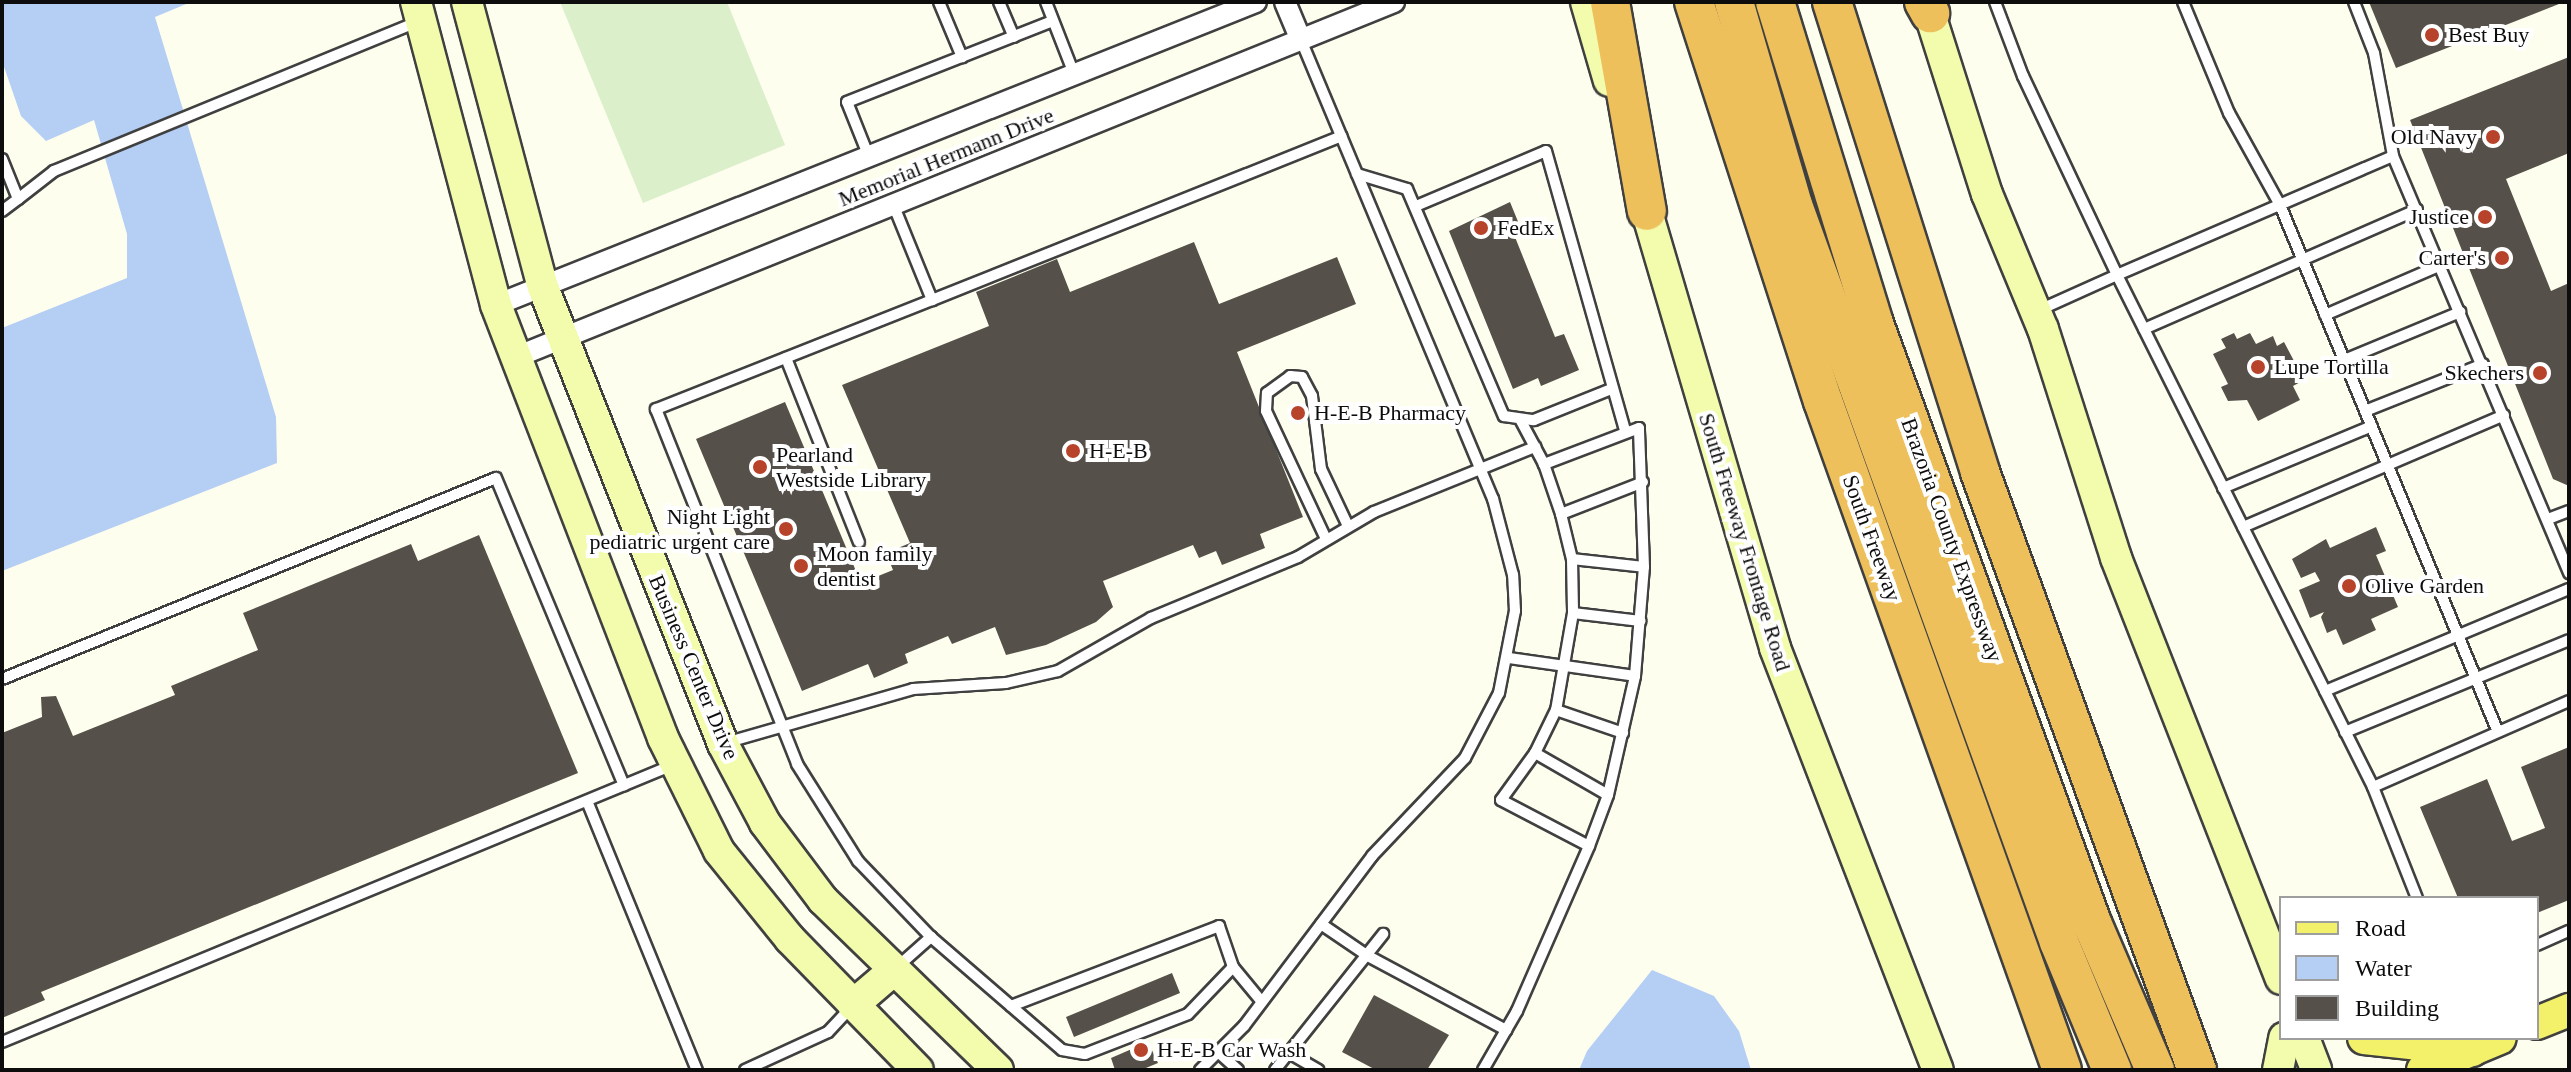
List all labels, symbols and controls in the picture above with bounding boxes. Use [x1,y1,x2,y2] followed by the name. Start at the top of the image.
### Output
[2448,22,2529,48] place label: Best Buy
[2423,26,2441,44] marker: Best Buy
[835,102,1057,212] street label: Memorial Hermann Drive
[2391,124,2477,150] place label: Old Navy
[2484,128,2502,146] marker: Old Navy
[2409,204,2469,230] place label: Justice
[2476,208,2494,226] marker: Justice
[1497,215,1554,241] place label: FedEx
[1472,219,1490,237] marker: FedEx
[2419,245,2486,271] place label: Carter's
[2493,249,2511,267] marker: Carter's
[2274,354,2389,380] place label: Lupe Tortilla
[2249,358,2267,376] marker: Lupe Tortilla
[2445,360,2524,386] place label: Skechers
[2531,364,2549,382] marker: Skechers
[1314,400,1466,426] place label: H-E-B Pharmacy
[1289,404,1307,422] marker: H-E-B Pharmacy
[1693,410,1797,674] street label: South Freeway Frontage Road
[1896,414,2008,666] street label: Brazoria County Expressway
[1089,438,1148,464] place label: H-E-B
[776,441,926,492] place label: Pearland Westside Library
[1064,442,1082,460] marker: H-E-B
[751,458,769,476] marker: Pearland Westside Library
[1837,471,1907,605] street label: South Freeway
[590,503,770,554] place label: Night Light pediatric urgent care
[777,520,795,538] marker: Night Light pediatric urgent care
[817,540,932,592] place label: Moon family dentist
[792,557,810,575] marker: Moon family dentist
[643,571,745,763] street label: Business Center Drive
[2365,573,2484,599] place label: Olive Garden
[2340,577,2358,595] marker: Olive Garden
[2279,896,2539,1040] legend
[2355,915,2406,941] text: Road
[2355,955,2412,981] text: Water
[2355,995,2439,1021] text: Building
[1157,1037,1307,1063] place label: H-E-B Car Wash
[1132,1041,1150,1059] marker: H-E-B Car Wash

